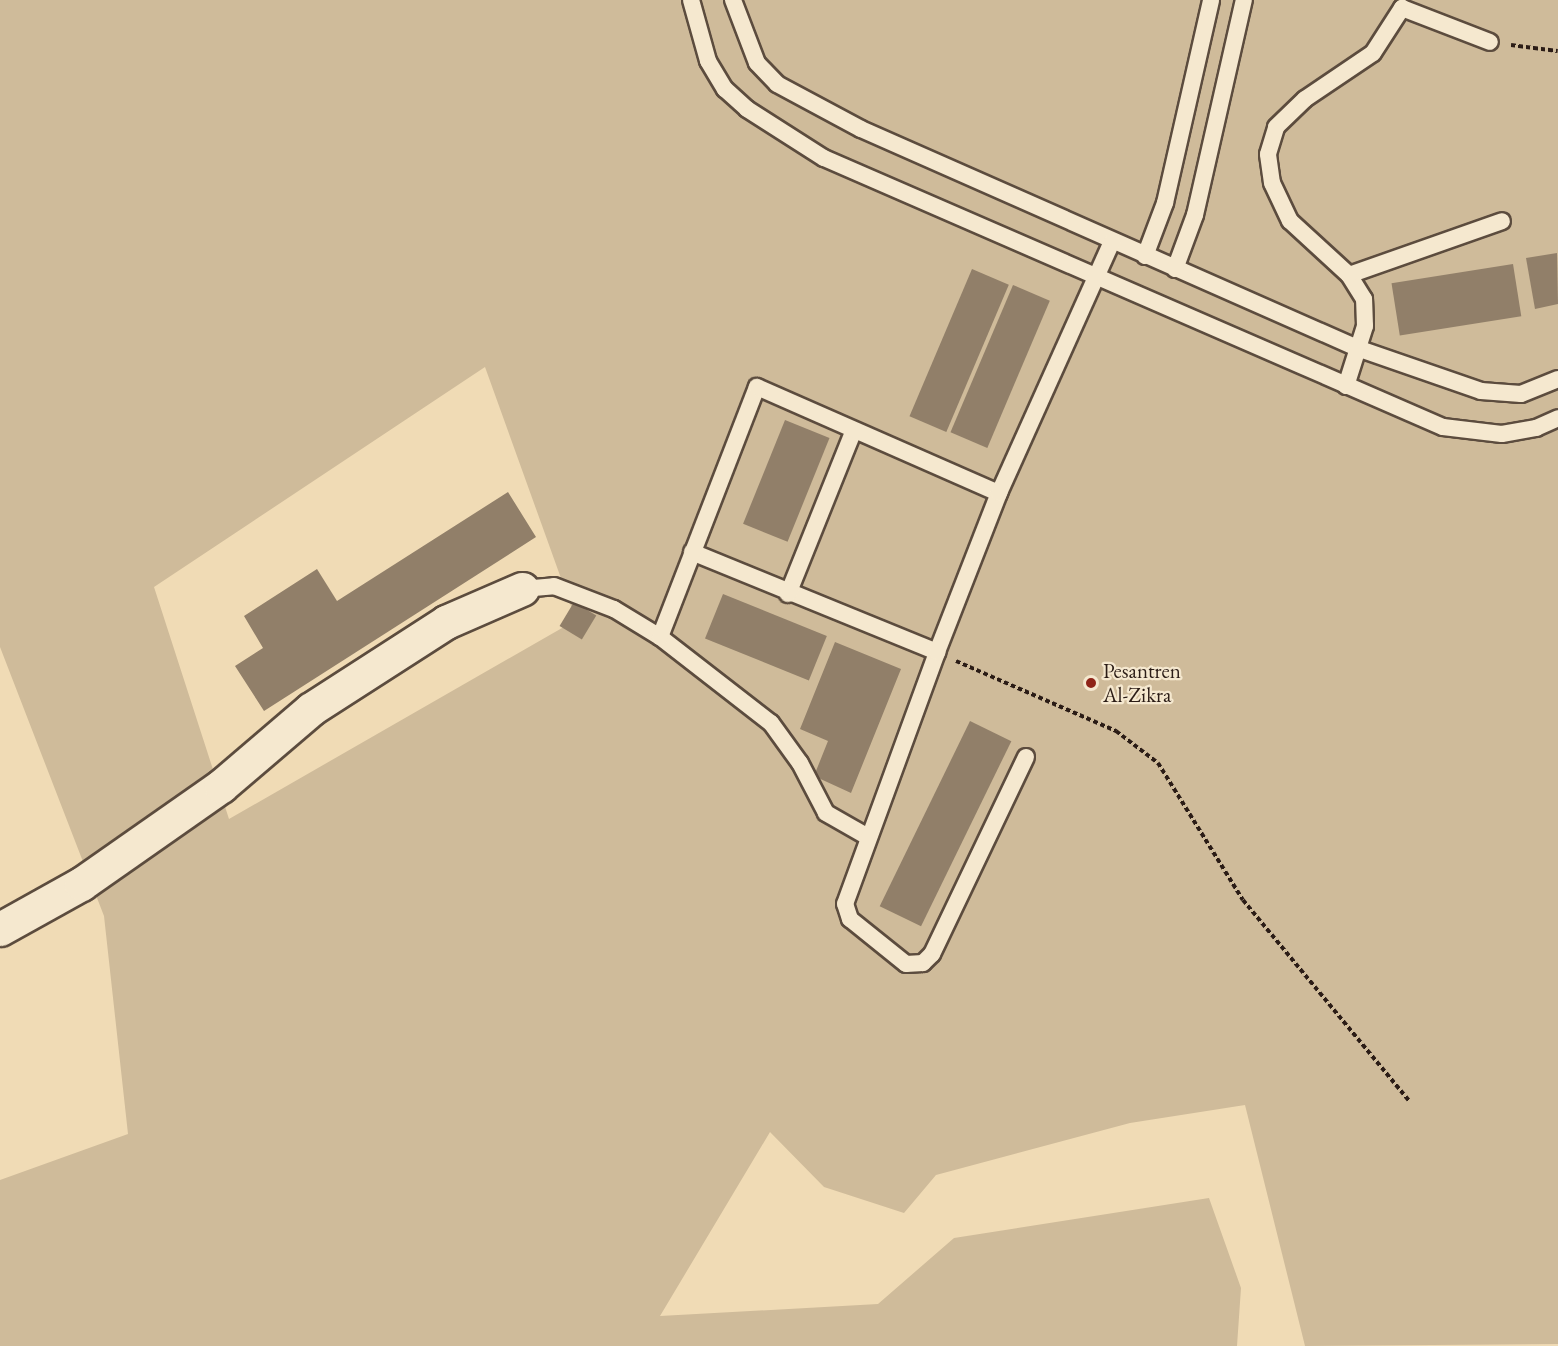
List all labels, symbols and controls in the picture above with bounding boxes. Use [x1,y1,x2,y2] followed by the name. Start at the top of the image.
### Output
[1103,658,1181,708] place label: Pesantren Al-Zikra
[1084,676,1098,690] marker: Pesantren Al-Zikra

